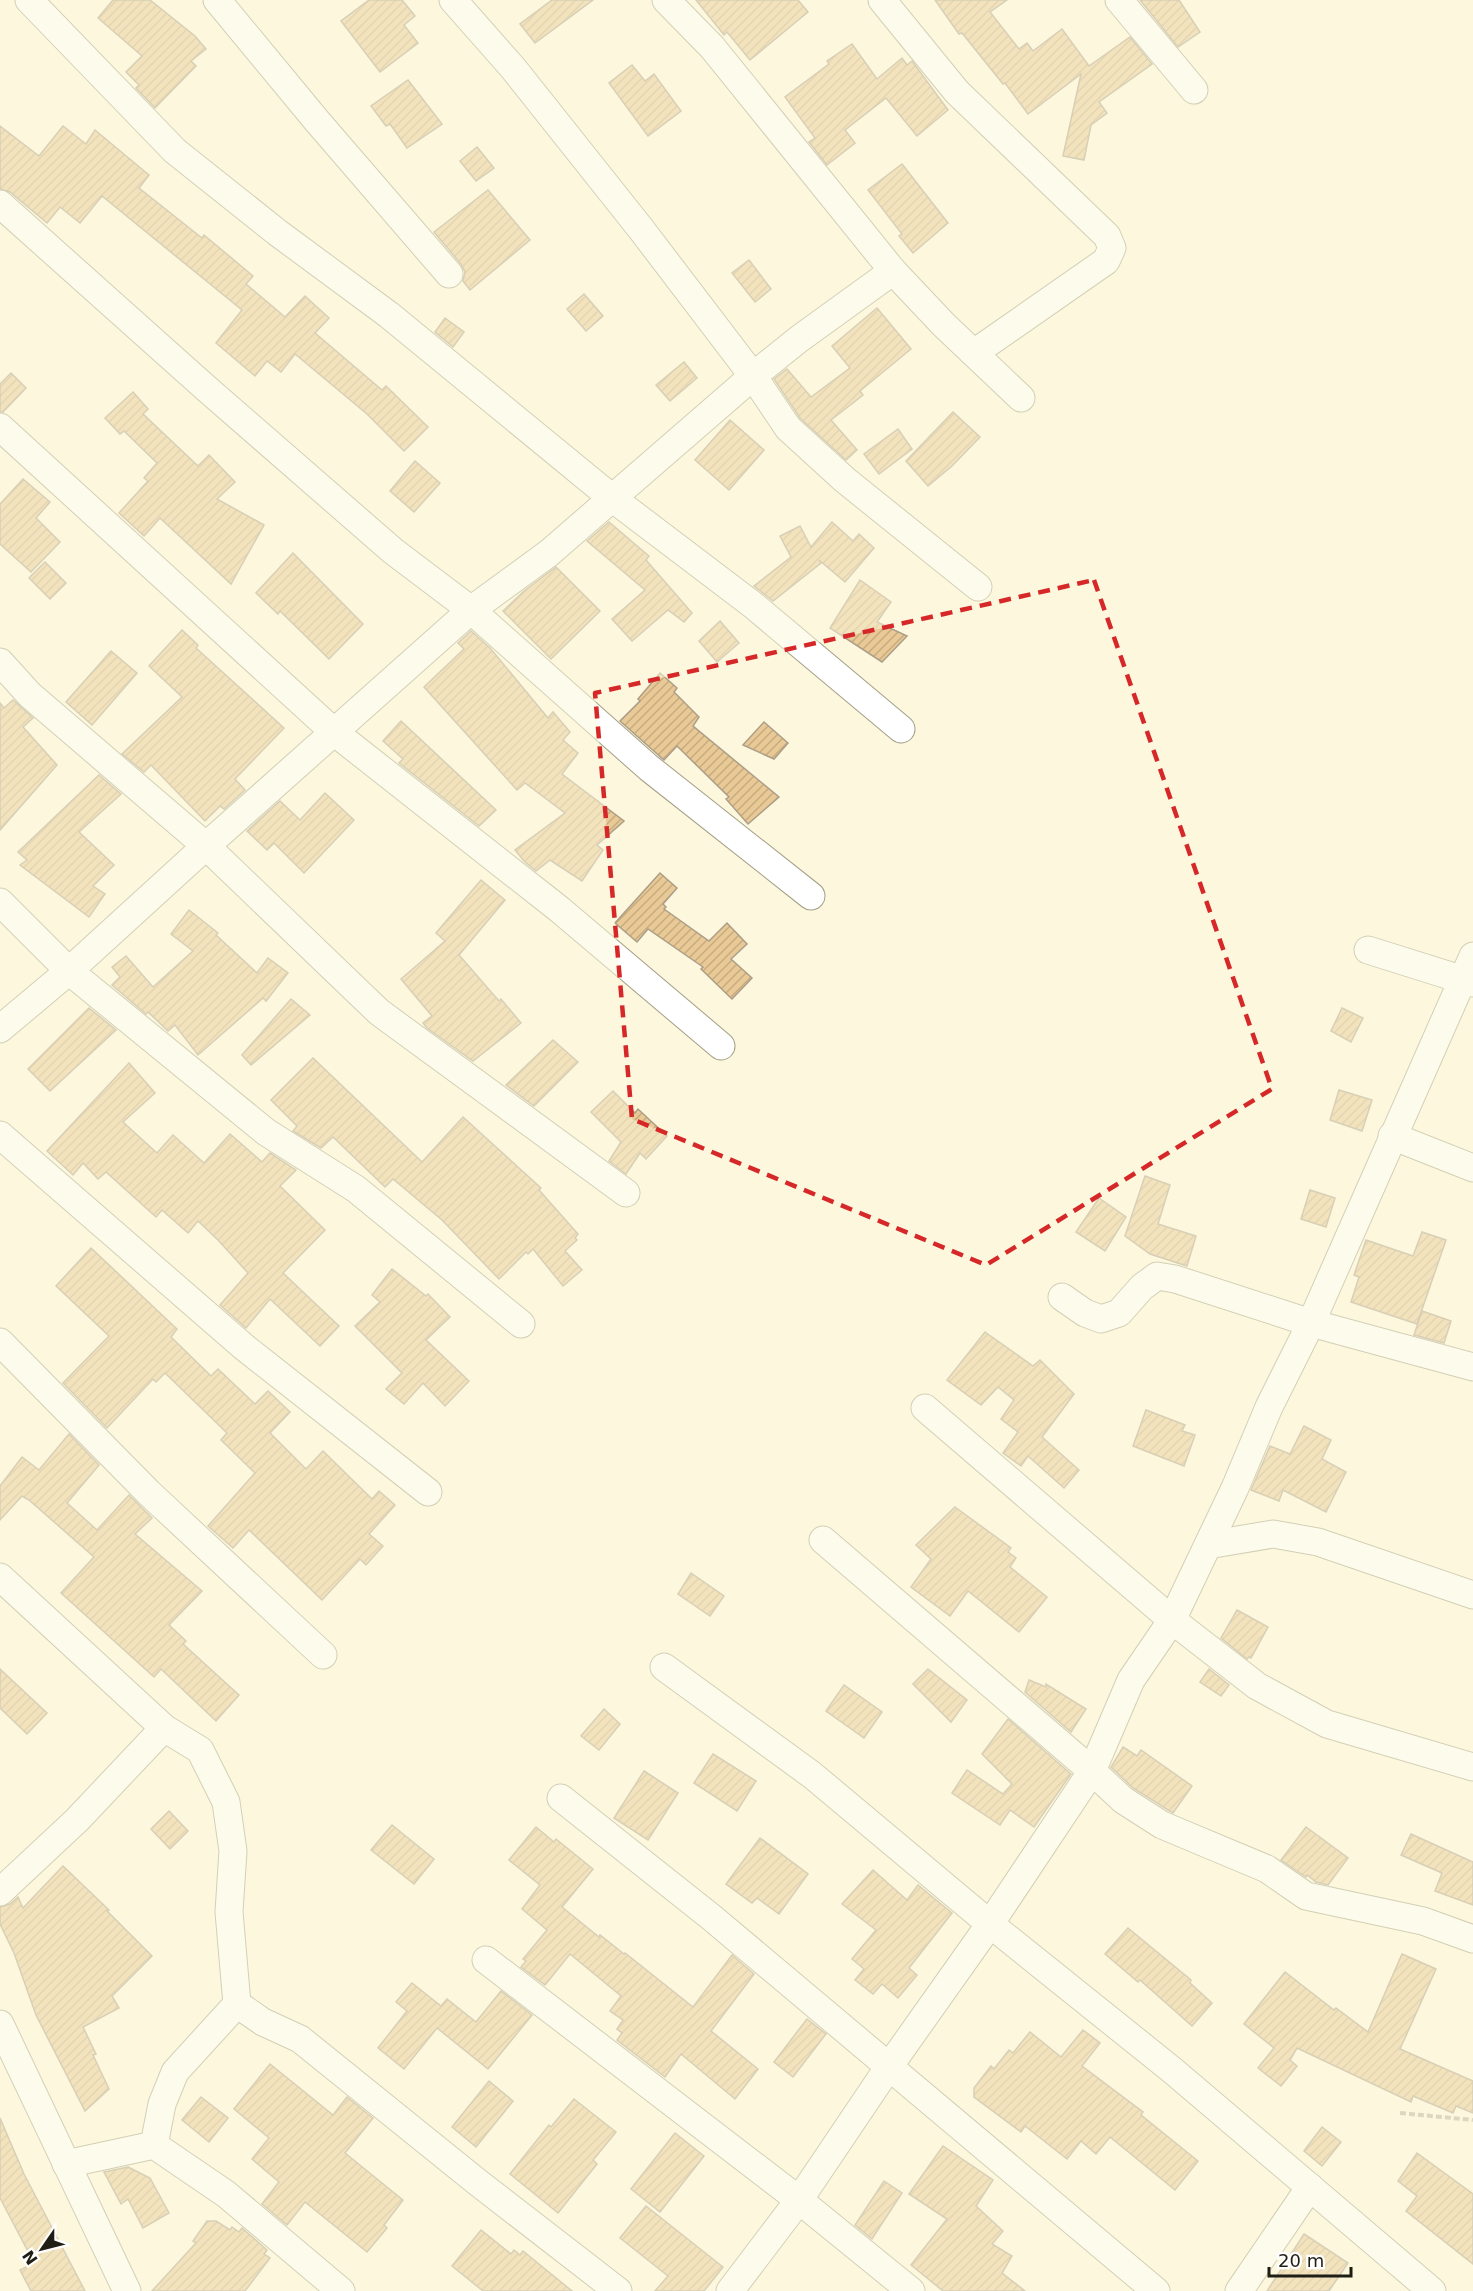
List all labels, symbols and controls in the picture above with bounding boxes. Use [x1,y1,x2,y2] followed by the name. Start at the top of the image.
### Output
[12,2219,72,2279] north arrow
[1269,2240,1352,2278] scale bar
[19,2246,42,2268] text: N
[1278,2250,1324,2271] text: 20 m

